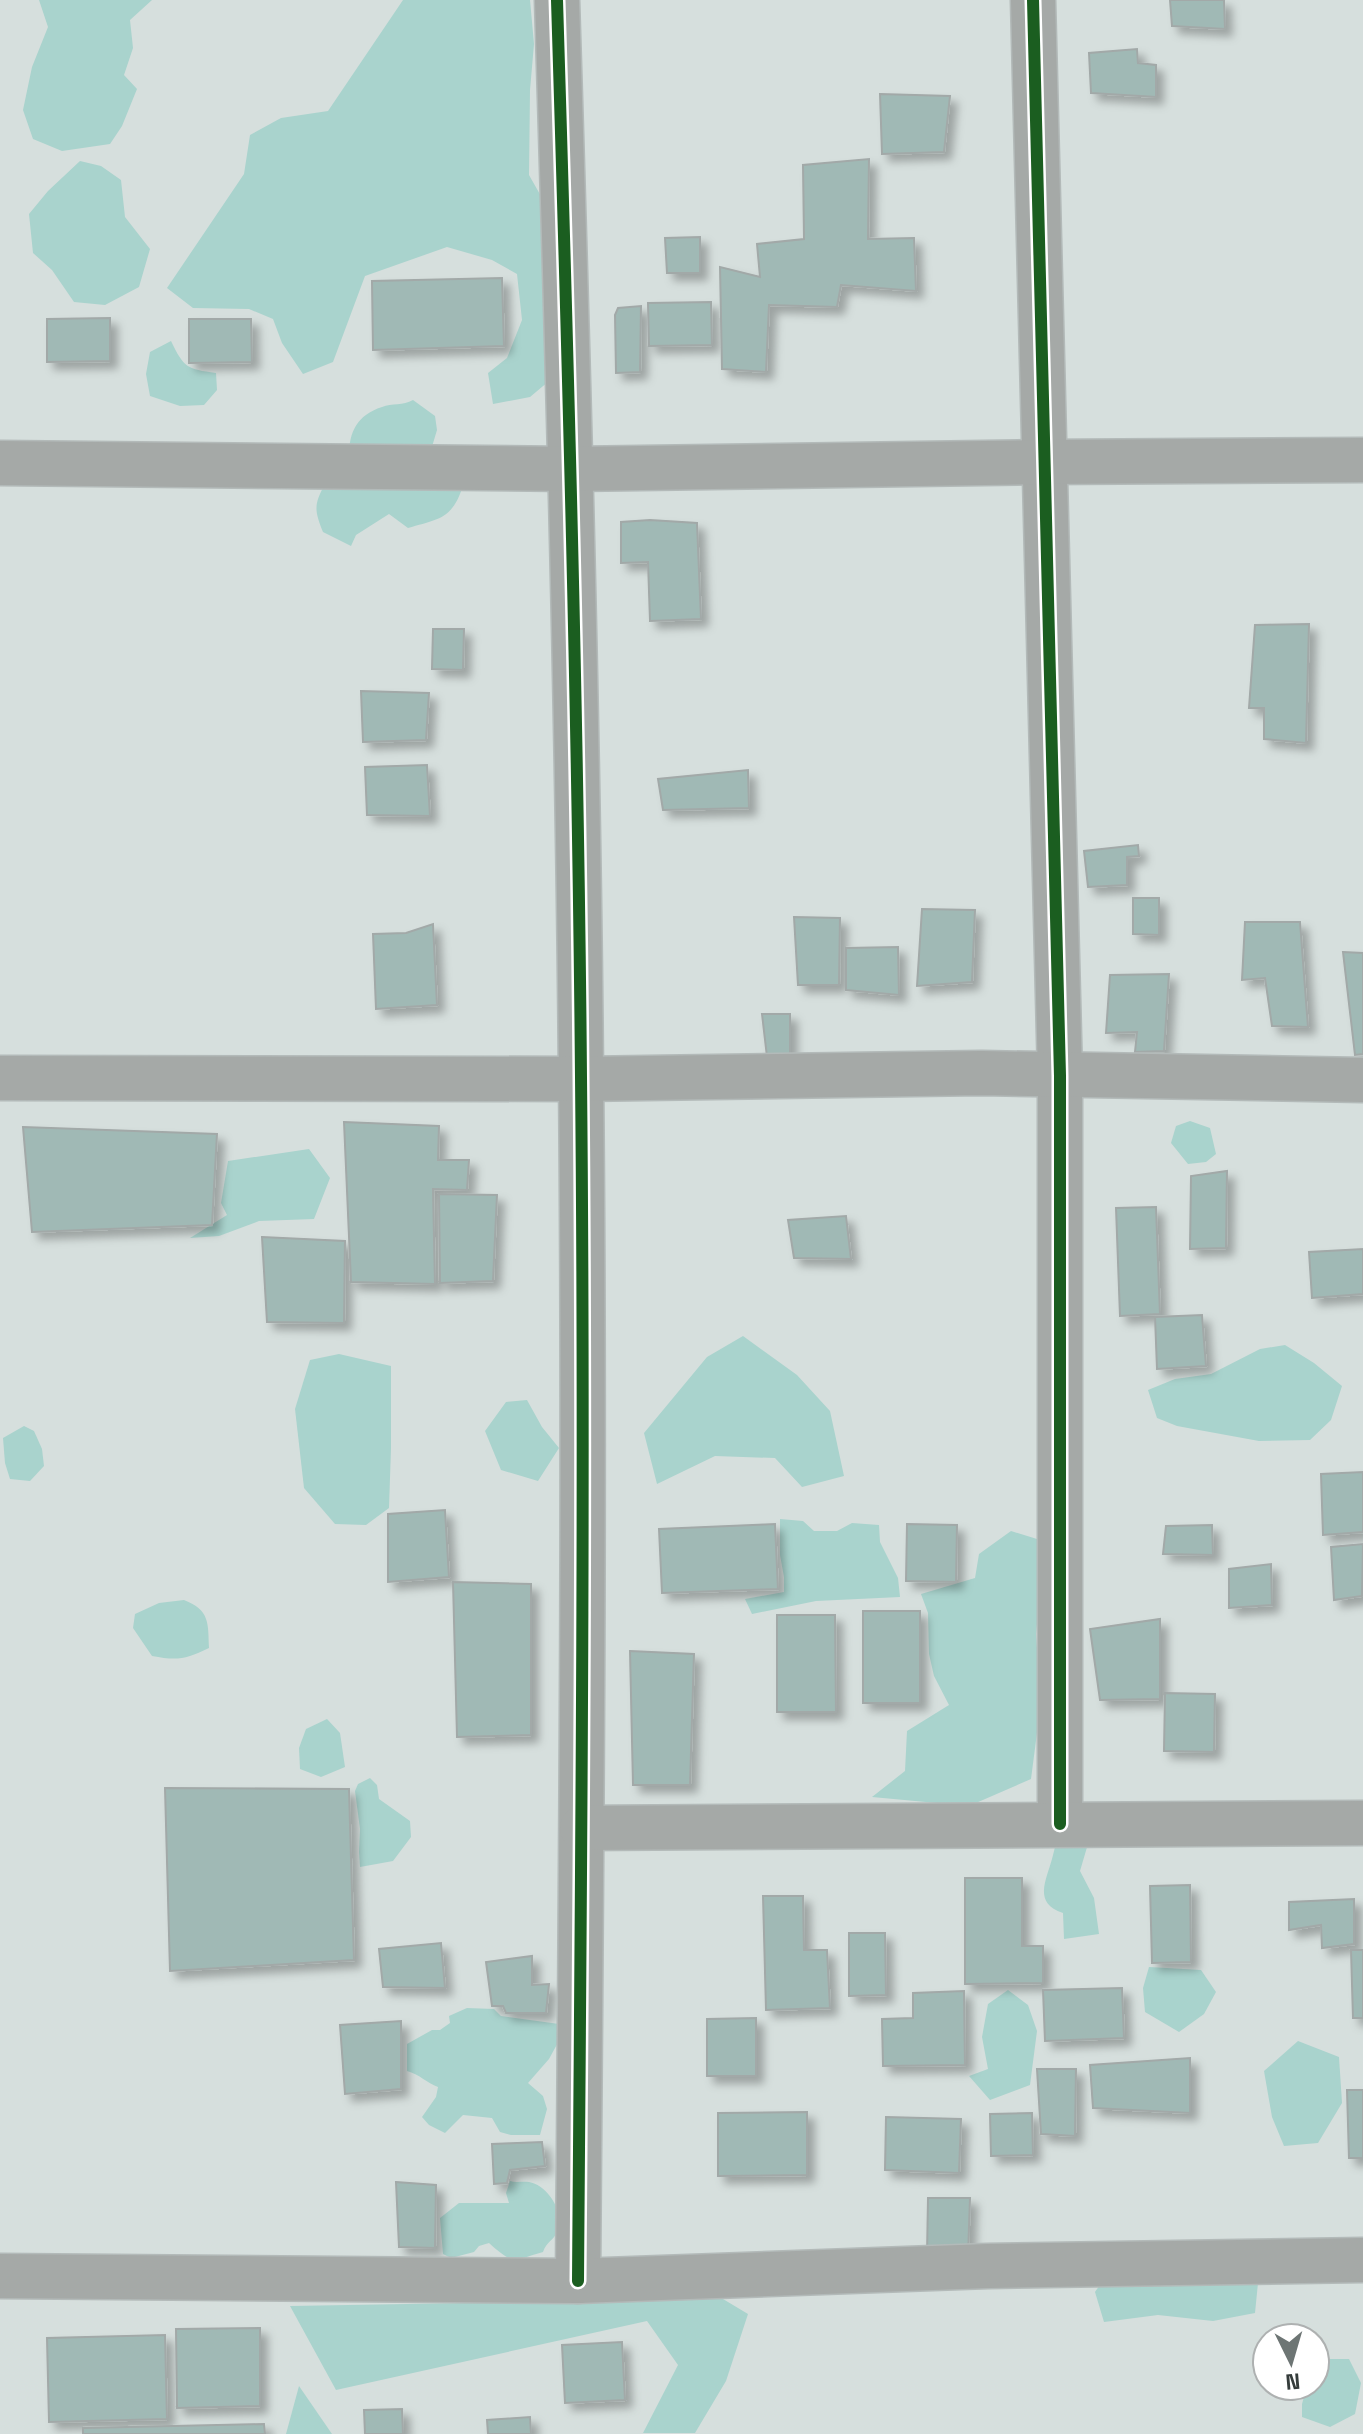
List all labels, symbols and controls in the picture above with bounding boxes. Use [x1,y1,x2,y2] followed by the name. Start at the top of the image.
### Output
[1251,2322,1331,2402] north arrow
[1284,2367,1301,2397] text: N

